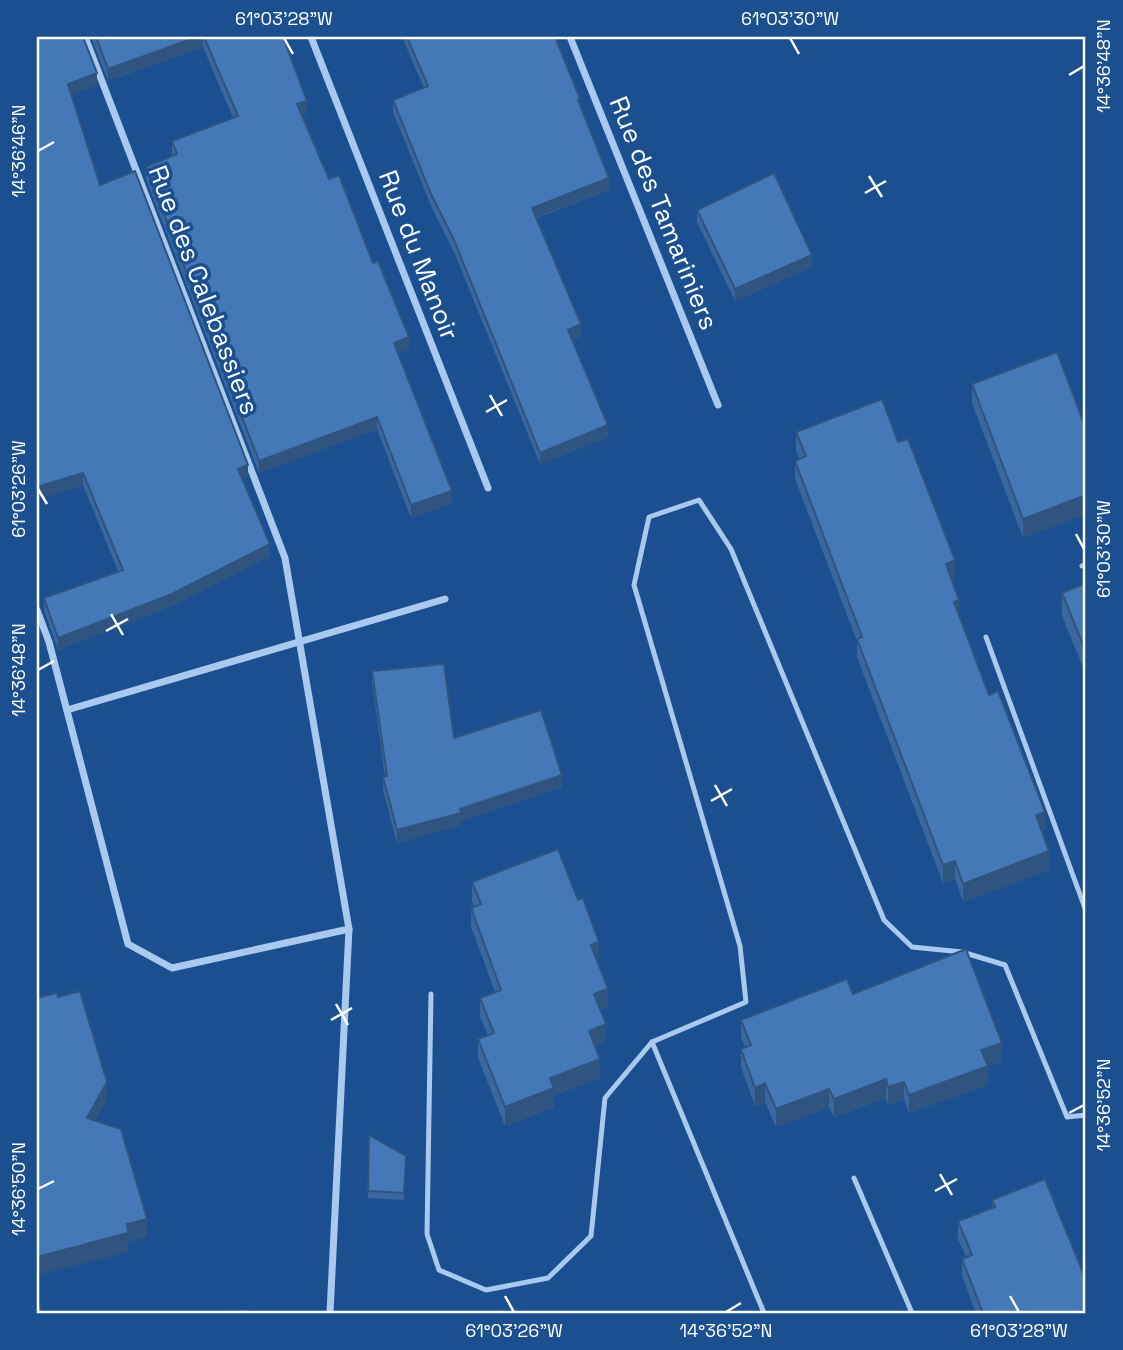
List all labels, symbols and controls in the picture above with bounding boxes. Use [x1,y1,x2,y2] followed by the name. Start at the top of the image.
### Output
[235,7,333,30] text: 61°03'28"W
[741,7,839,30] text: 61°03'30"W
[1092,19,1115,113] text: 14°36'48"N
[602,91,726,335] street label: Rue des Tamariniers
[7,104,30,198] text: 14°36'46"N
[141,161,267,419] street label: Rue des Calebassiers
[371,165,467,345] street label: Rue du Manoir
[7,440,30,538] text: 61°03'26"W
[1092,500,1115,598] text: 61°03'30"W
[7,623,30,717] text: 14°36'48"N
[1092,1058,1115,1152] text: 14°36'52"N
[7,1142,30,1236] text: 14°36'50"N
[465,1319,563,1342] text: 61°03'26"W
[679,1319,773,1342] text: 14°36'52"N
[970,1319,1068,1342] text: 61°03'28"W

